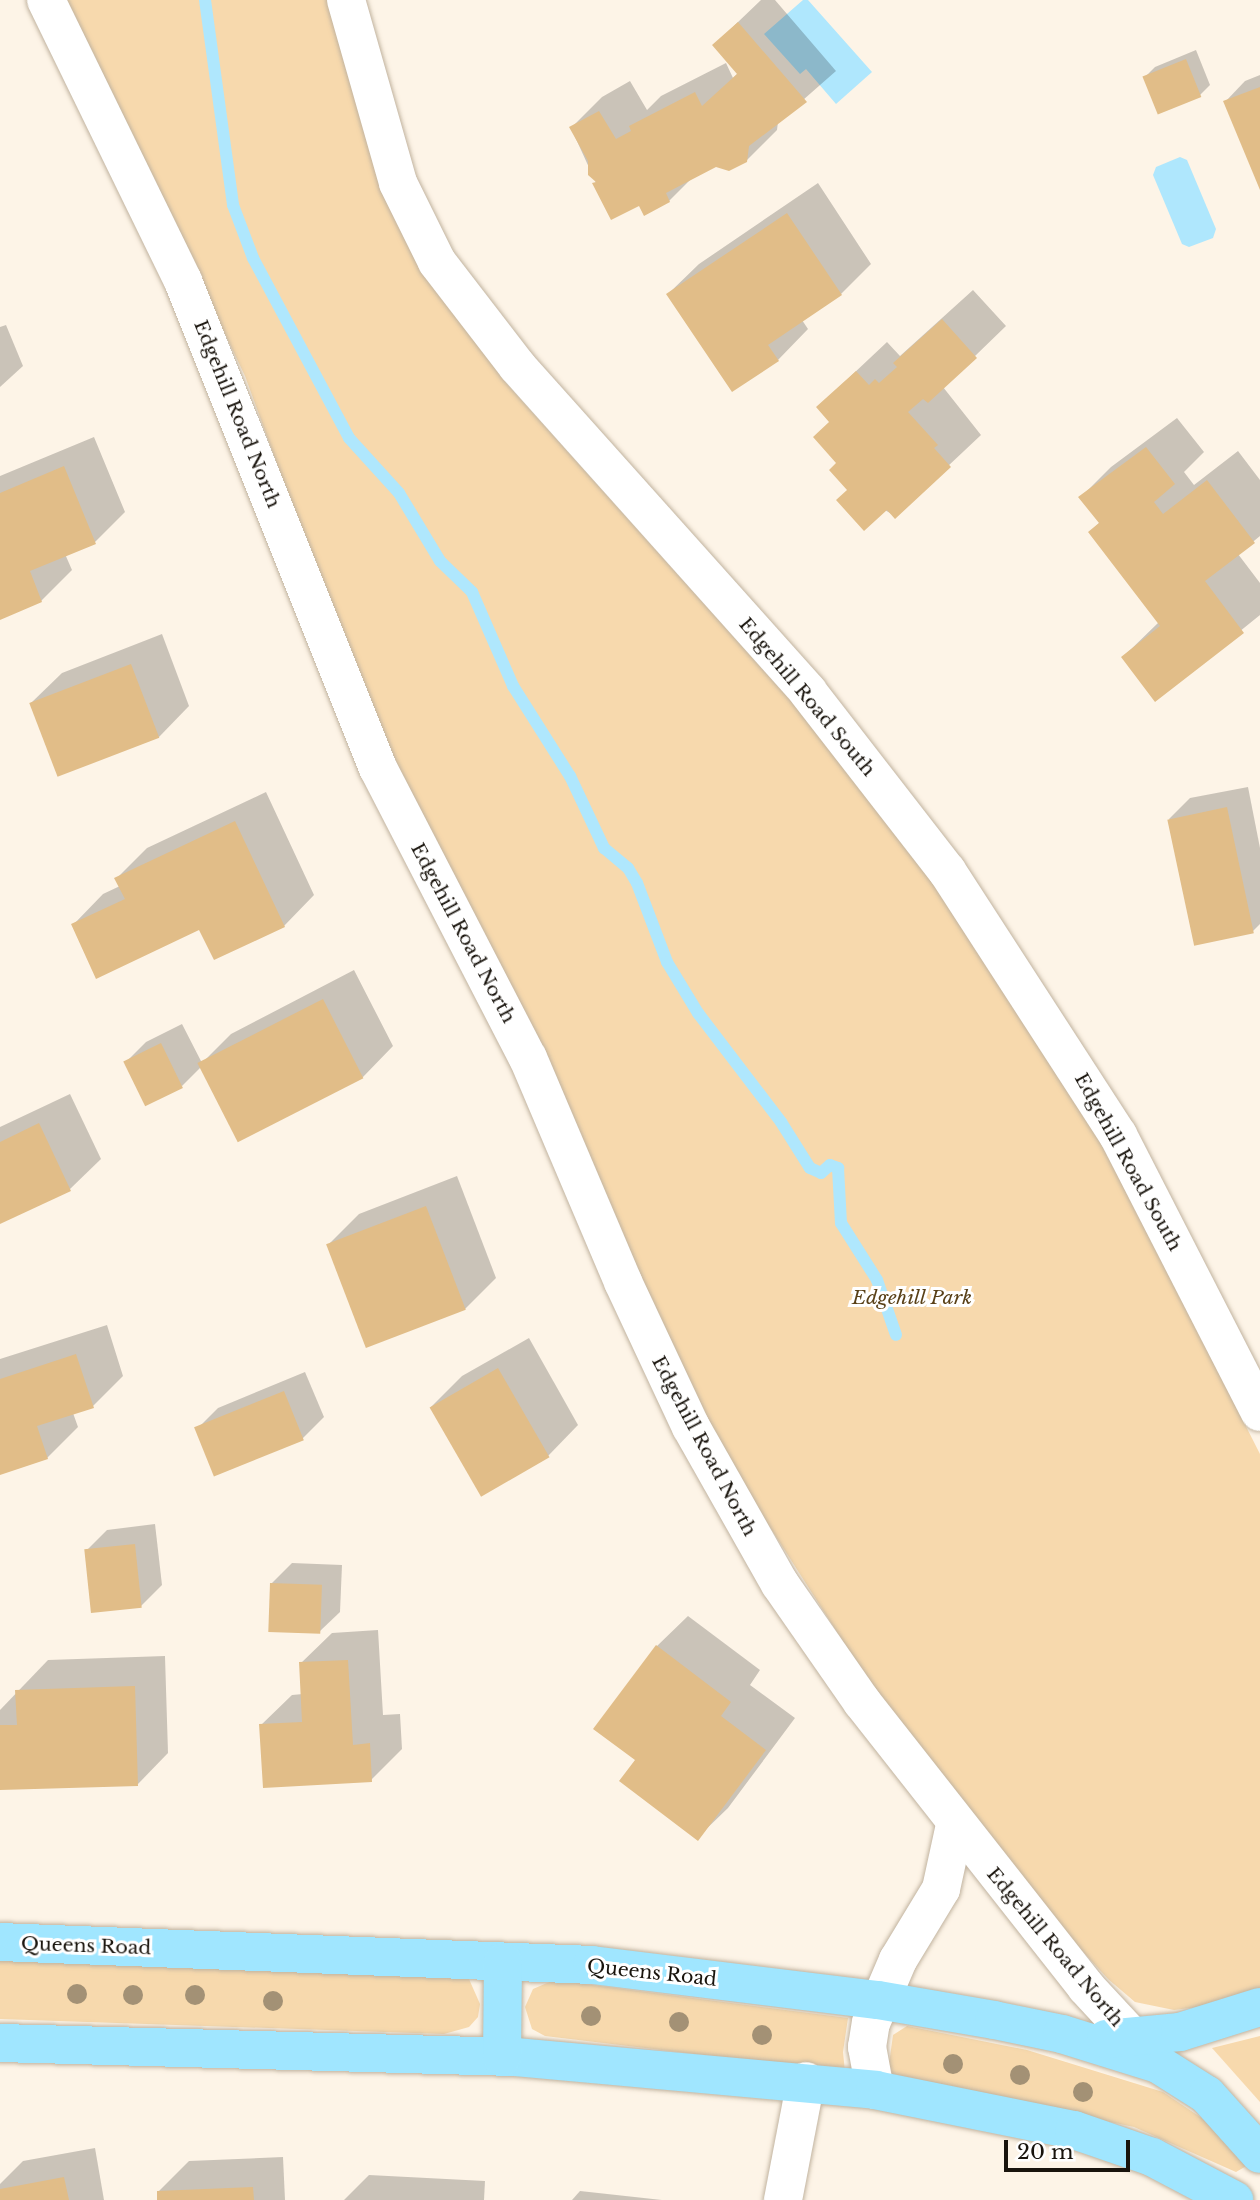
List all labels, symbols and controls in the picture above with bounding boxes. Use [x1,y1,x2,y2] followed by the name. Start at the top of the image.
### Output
[189,317,285,511] street label: Edgehill Road North
[734,613,880,781] street label: Edgehill Road South
[406,839,520,1027] street label: Edgehill Road North
[1070,1069,1186,1255] street label: Edgehill Road South
[852,1287,972,1309] park label: Edgehill Park
[647,1352,761,1540] street label: Edgehill Road North
[982,1863,1128,2031] street label: Edgehill Road North
[21,1932,151,1960] street label: Queens Road
[586,1955,718,1991] street label: Queens Road
[1008,2126,1134,2170] scale bar
[1017,2139,1074,2165] text: 20 m

